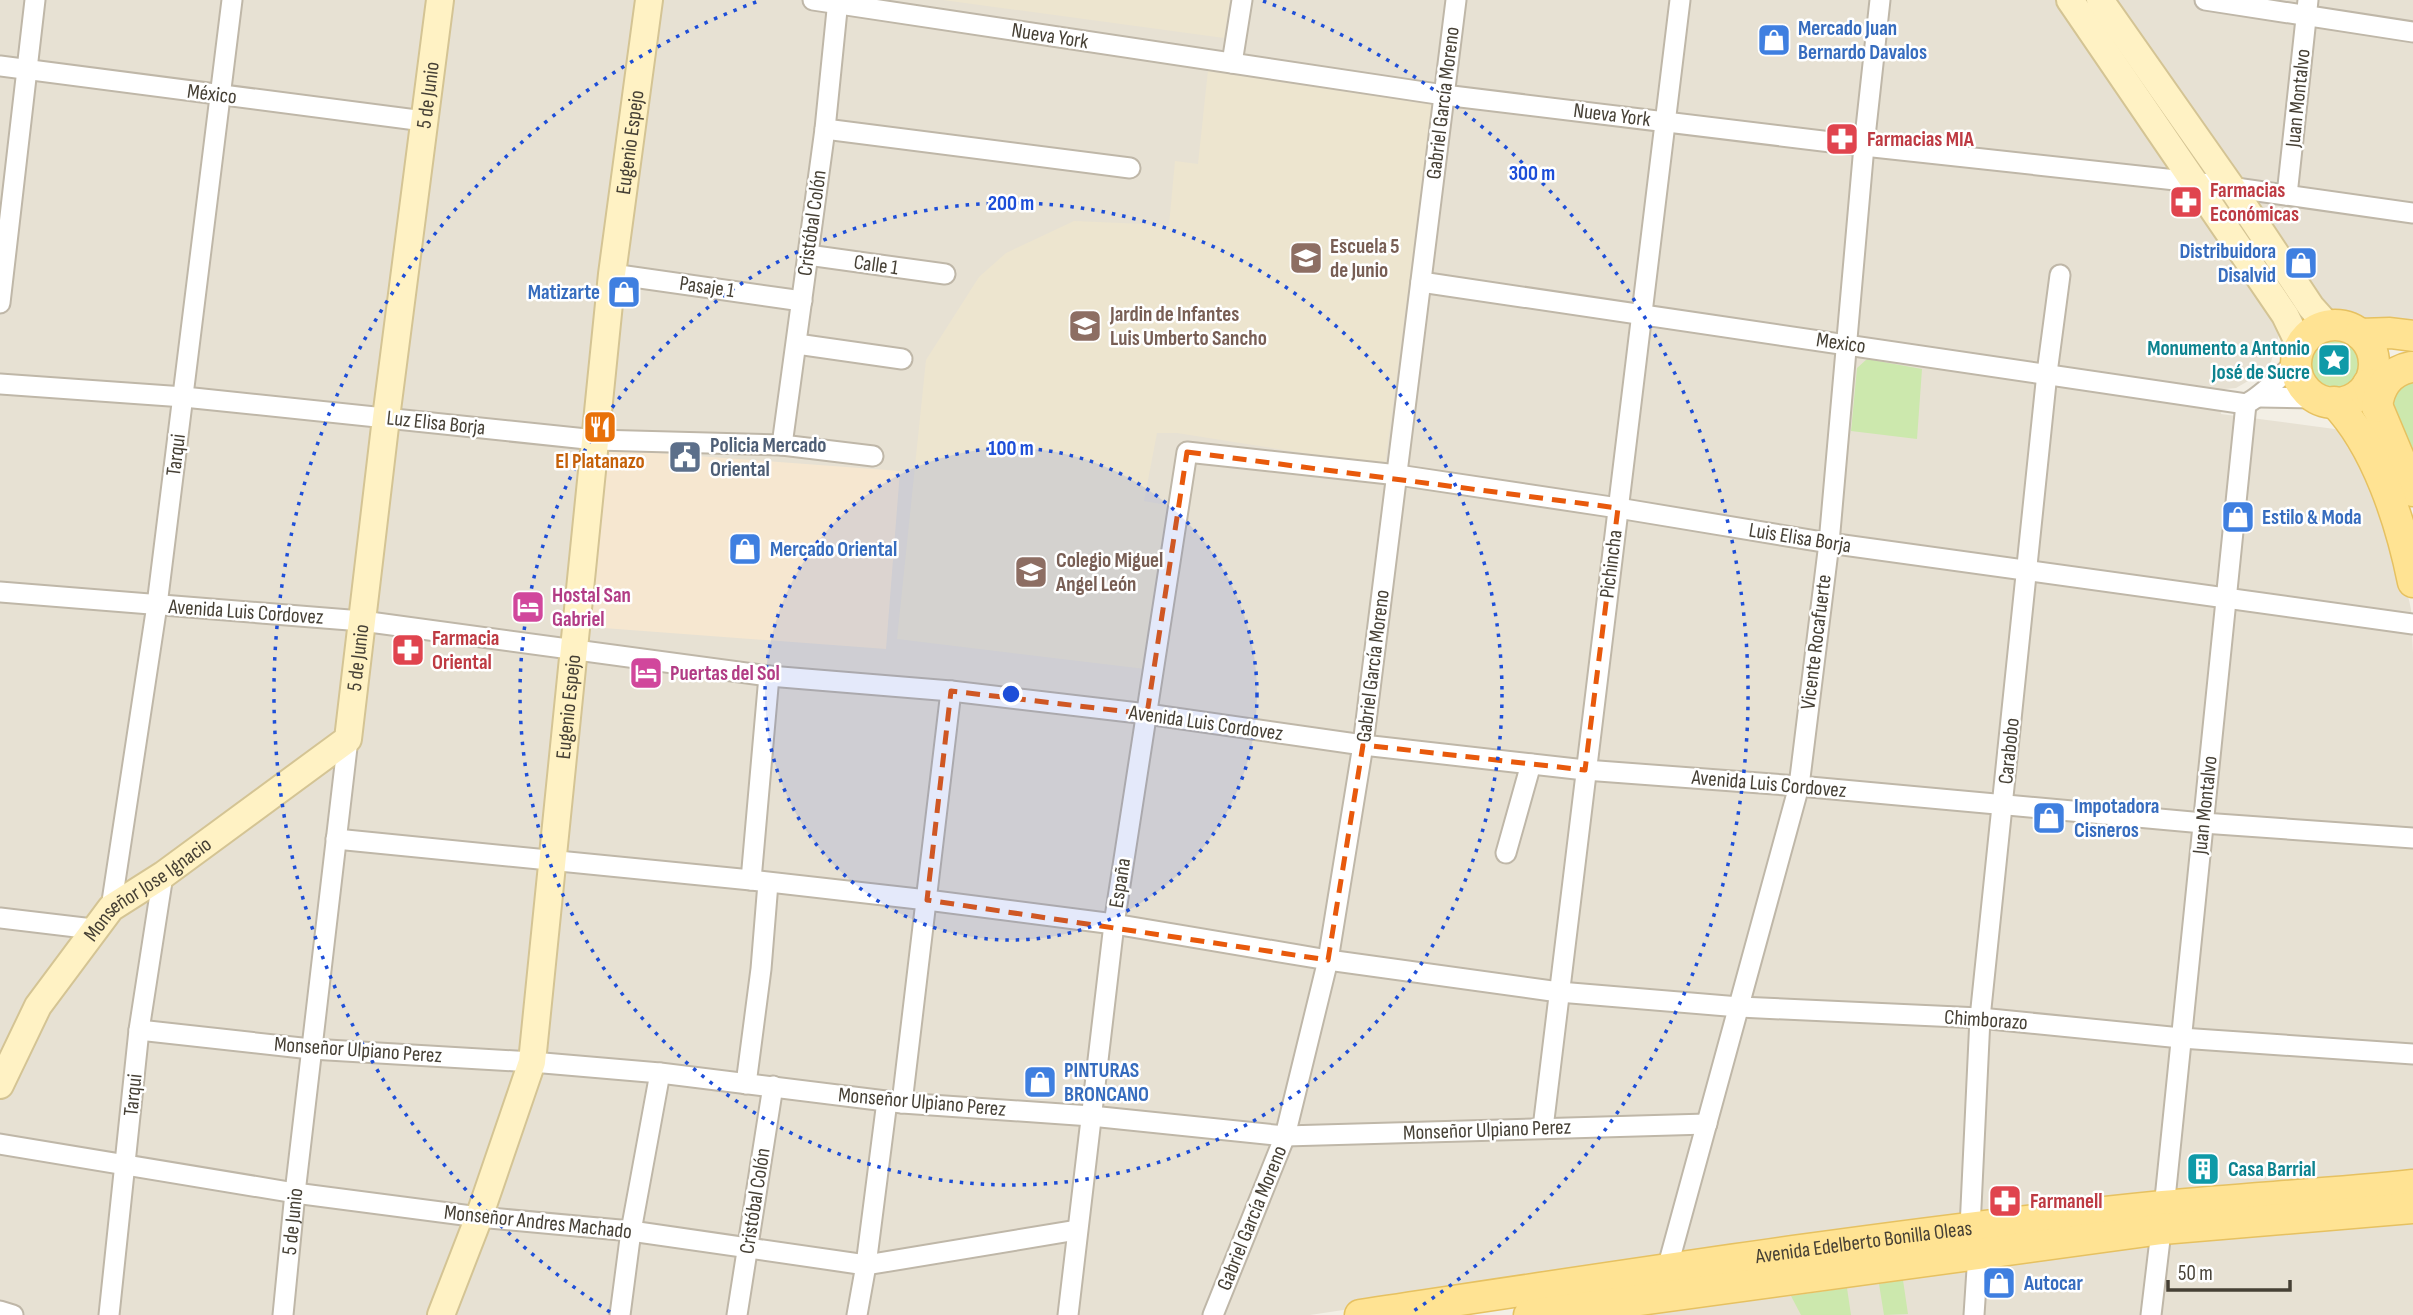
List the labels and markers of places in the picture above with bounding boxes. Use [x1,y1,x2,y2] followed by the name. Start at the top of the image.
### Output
[1798,16,1927,65] place label: Mercado Juan Bernardo Davalos
[1755,21,1793,59] shop icon: Mercado Juan Bernardo Davalos
[1823,120,1861,158] pharmacy icon: Farmacias MIA
[1867,127,1975,152] place label: Farmacias MIA
[2210,178,2299,227] place label: Farmacias Económicas
[2167,183,2205,221] pharmacy icon: Farmacias Económicas
[1330,234,1400,283] place label: Escuela 5 de Junio
[1287,239,1325,277] school or university icon: Escuela 5 de Junio
[2179,239,2276,288] place label: Distribuidora Disalvid
[2282,244,2320,282] shop icon: Distribuidora Disalvid
[605,273,643,311] shop icon: Matizarte
[528,280,600,305] place label: Matizarte
[1109,302,1267,351] place label: Jardin de Infantes Luis Umberto Sancho
[1066,307,1104,345] school or university icon: Jardin de Infantes Luis Umberto Sancho
[2147,336,2310,385] place label: Monumento a Antonio José de Sucre
[2315,341,2353,379] place icon: Monumento a Antonio José de Sucre
[581,408,619,446] restaurant icon: El Platanazo
[710,433,827,482] place label: Policia Mercado Oriental
[666,438,704,476] public building icon: Policia Mercado Oriental
[555,449,645,474] place label: El Platanazo
[2219,498,2257,536] shop icon: Estilo & Moda
[2262,505,2362,530] place label: Estilo & Moda
[726,530,764,568] shop icon: Mercado Oriental
[770,537,897,562] place label: Mercado Oriental
[1055,548,1163,597] place label: Colegio Miguel Angel León
[1012,553,1050,591] school or university icon: Colegio Miguel Angel León
[552,583,631,632] place label: Hostal San Gabriel
[509,588,547,626] hotel icon: Hostal San Gabriel
[432,626,499,675] place label: Farmacia Oriental
[389,631,427,669] pharmacy icon: Farmacia Oriental
[627,654,665,692] hotel icon: Puertas del Sol
[670,661,780,686] place label: Puertas del Sol
[999,682,1023,706] centre of rings
[2074,794,2159,843] place label: Impotadora Cisneros
[2030,799,2068,837] shop icon: Impotadora Cisneros
[1064,1058,1149,1107] place label: PINTURAS BRONCANO
[1021,1063,1059,1101] shop icon: PINTURAS BRONCANO
[2184,1150,2222,1188] building icon: Casa Barrial
[2228,1157,2316,1182] place label: Casa Barrial
[1986,1182,2024,1220] pharmacy icon: Farmanell
[2030,1189,2102,1214] place label: Farmanell
[1980,1264,2018,1302] shop icon: Autocar
[2023,1271,2083,1296] place label: Autocar

